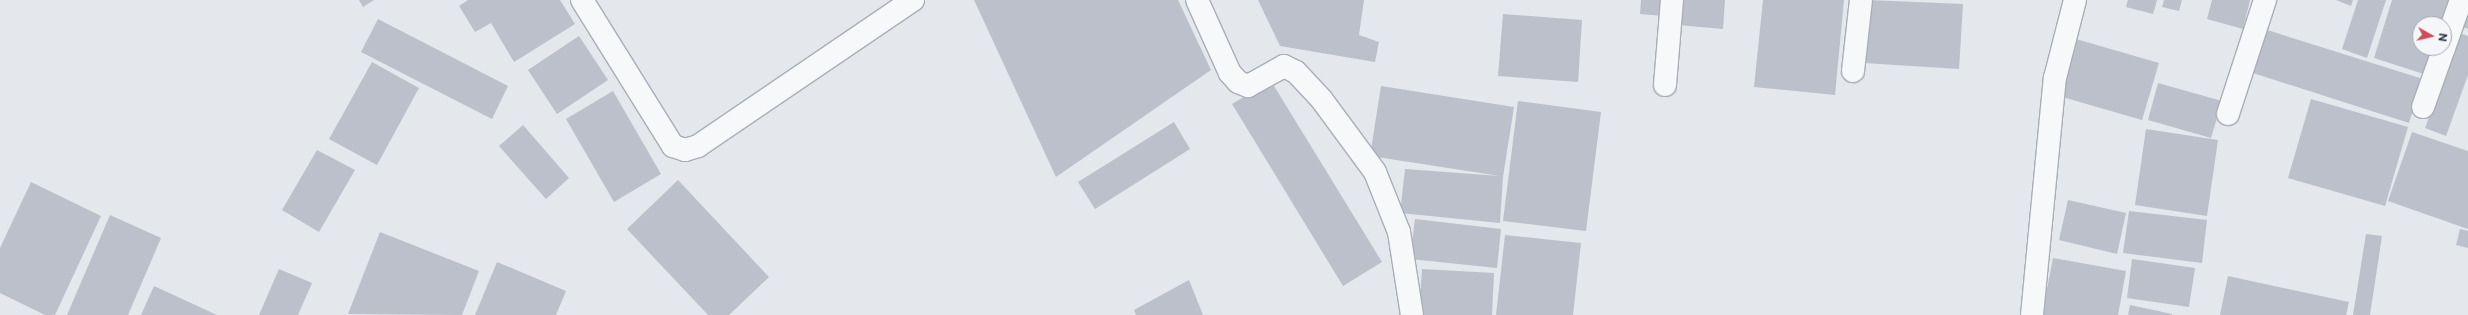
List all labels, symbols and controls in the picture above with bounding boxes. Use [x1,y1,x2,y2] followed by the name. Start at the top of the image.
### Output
[2412,16,2452,56] north arrow
[2436,33,2450,43] text: N

